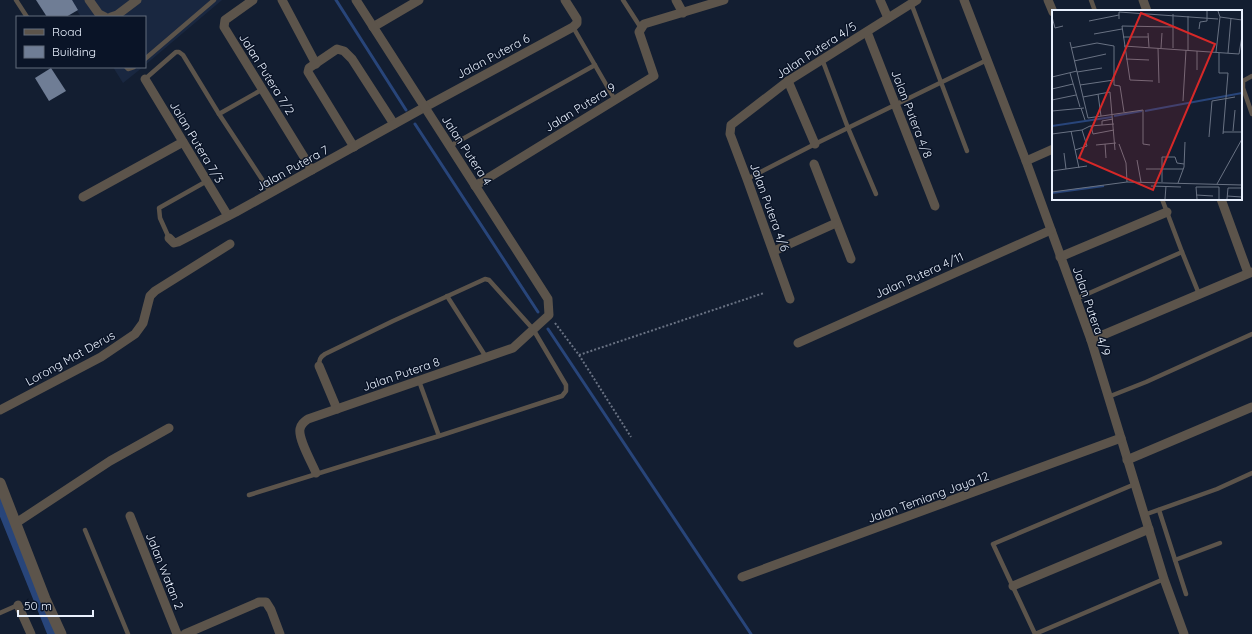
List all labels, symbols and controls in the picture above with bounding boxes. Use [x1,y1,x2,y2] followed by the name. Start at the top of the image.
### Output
[1052,10,1242,200] inset map
[16,16,146,68] legend
[773,18,859,82] street label: Jalan Putera 4/5
[52,24,82,39] text: Road
[454,30,533,82] street label: Jalan Putera 6
[236,31,298,118] street label: Jalan Putera 7/2
[52,44,96,59] text: Building
[888,68,936,160] street label: Jalan Putera 4/8
[542,79,618,135] street label: Jalan Putera 9
[167,98,227,186] street label: Jalan Putera 7/3
[439,112,495,188] street label: Jalan Putera 4
[253,142,331,194] street label: Jalan Putera 7
[747,161,793,254] street label: Jalan Putera 4/6
[872,249,966,301] street label: Jalan Putera 4/11
[1070,264,1114,358] street label: Jalan Putera 4/9
[23,327,118,389] street label: Lorong Mat Derus
[360,354,442,394] street label: Jalan Putera 8
[865,468,991,526] street label: Jalan Temiang Jaya 12
[143,530,187,612] street label: Jalan Watan 2
[18,592,93,618] scale bar
[24,598,52,613] text: 50 m

